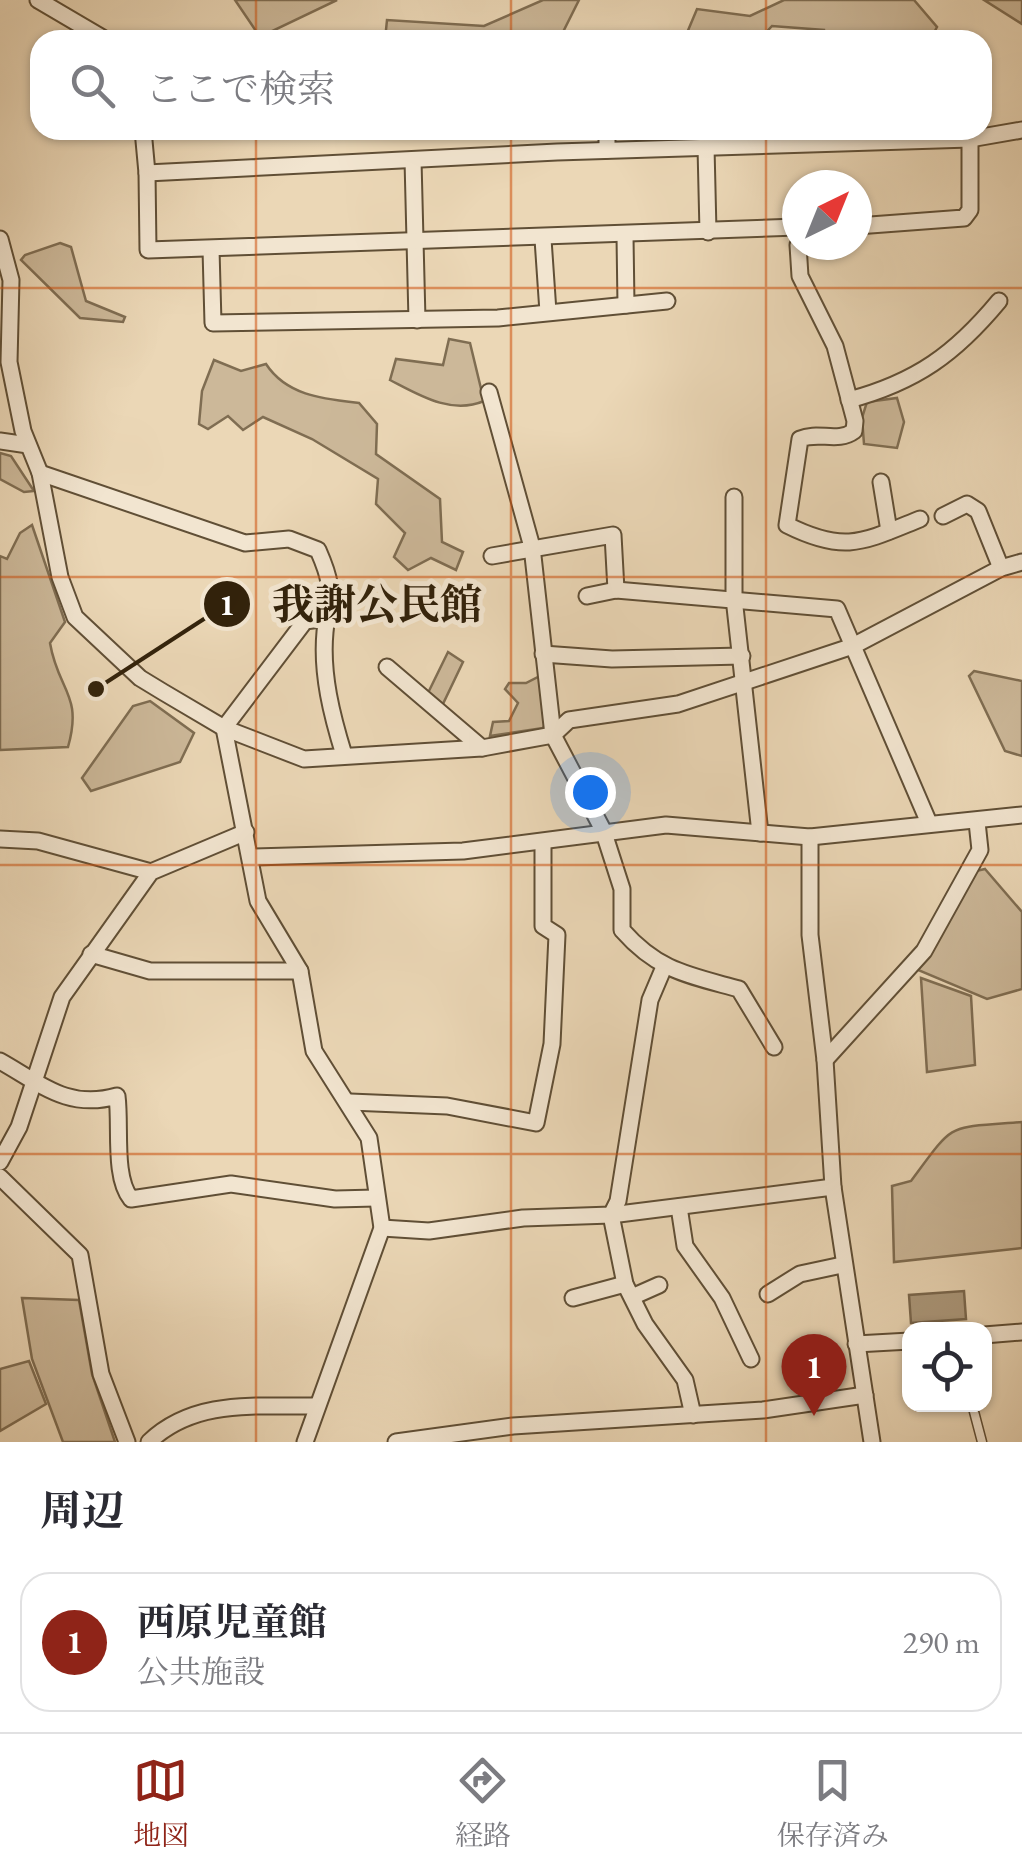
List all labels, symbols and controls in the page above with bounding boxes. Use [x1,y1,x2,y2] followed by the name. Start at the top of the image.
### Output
[30,30,992,140] search box
[65,58,120,113] icon: search
[145,64,335,113] text: ここで検索
[782,170,872,260] north arrow
[202,568,502,640] callout: 我謝公民館
[272,577,482,632] text: 我謝公民館
[219,585,235,624] text: 1
[565,767,616,818] your location
[902,1322,992,1412] map controls
[902,1322,992,1412] button: locate
[782,1334,846,1416] pin: 1
[40,1483,124,1538] text: 周辺
[137,1597,327,1646] text: 西原児童館
[66,1621,83,1663] text: 1
[903,1621,980,1663] text: 290 m
[137,1651,265,1693] text: 公共施設
[133,1753,189,1853] tab: 地図
[455,1753,511,1853] tab: 経路
[777,1753,889,1853] tab: 保存済み

